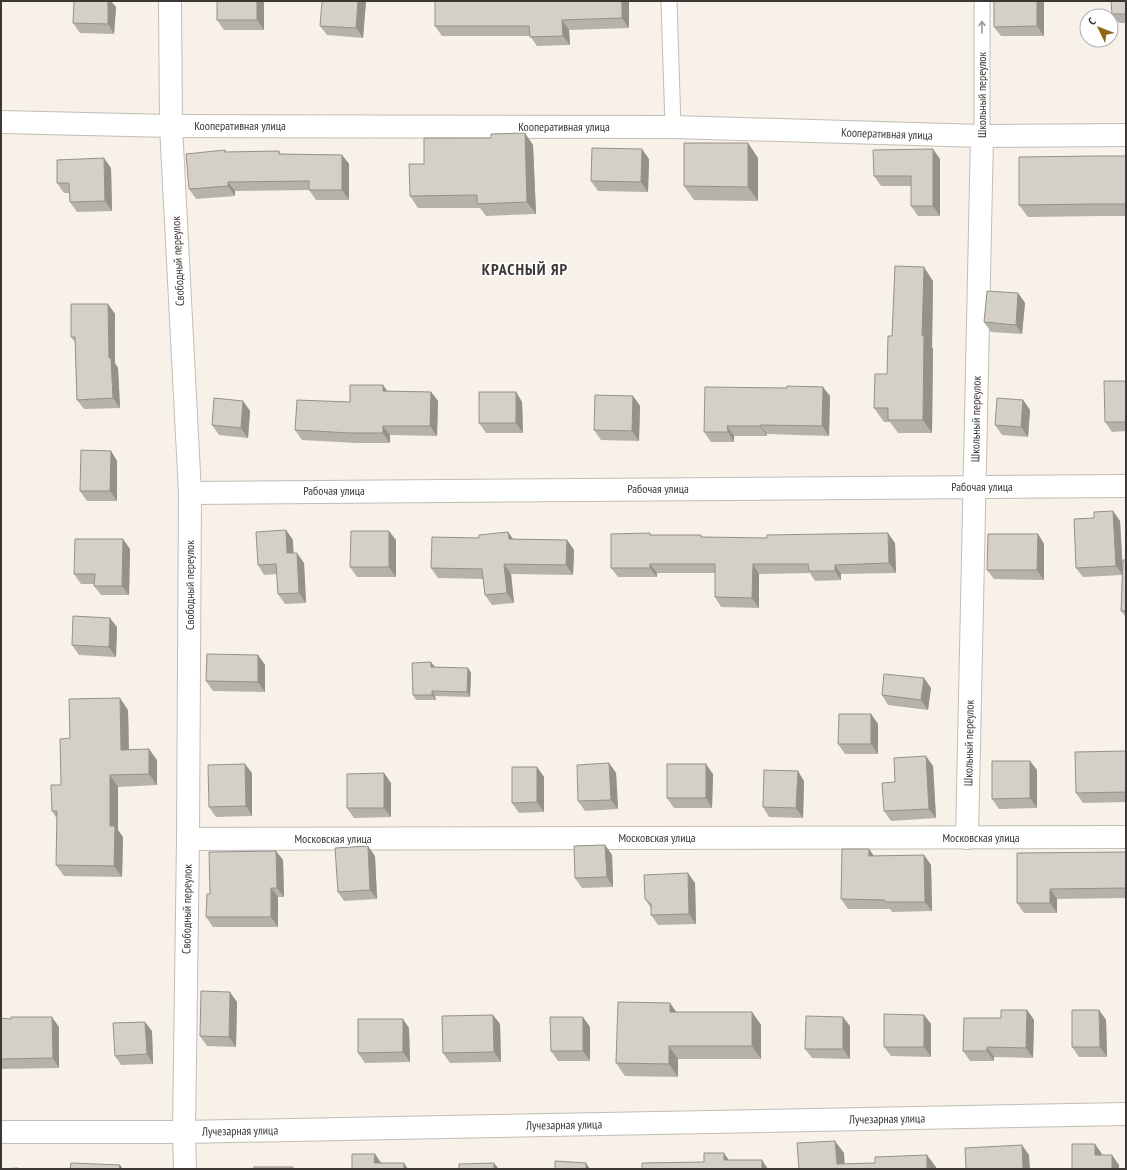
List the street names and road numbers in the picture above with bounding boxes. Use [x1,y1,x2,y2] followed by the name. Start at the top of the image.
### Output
[974,52,989,138] street label: Школьный переулок
[194,118,286,133] street label: Кооперативная улица
[518,119,610,134] street label: Кооперативная улица
[841,124,933,143] street label: Кооперативная улица
[168,215,187,306] street label: Свободный переулок
[967,375,984,462] street label: Школьный переулок
[951,479,1013,494] street label: Рабочая улица
[627,481,689,496] street label: Рабочая улица
[303,483,365,498] street label: Рабочая улица
[182,540,197,630] street label: Свободный переулок
[960,699,977,786] street label: Школьный переулок
[618,830,696,845] street label: Московская улица
[942,830,1020,845] street label: Московская улица
[294,831,372,846] street label: Московская улица
[178,864,195,954] street label: Свободный переулок
[848,1110,925,1127] street label: Лучезарная улица
[525,1116,602,1133] street label: Лучезарная улица
[201,1122,278,1139] street label: Лучезарная улица

